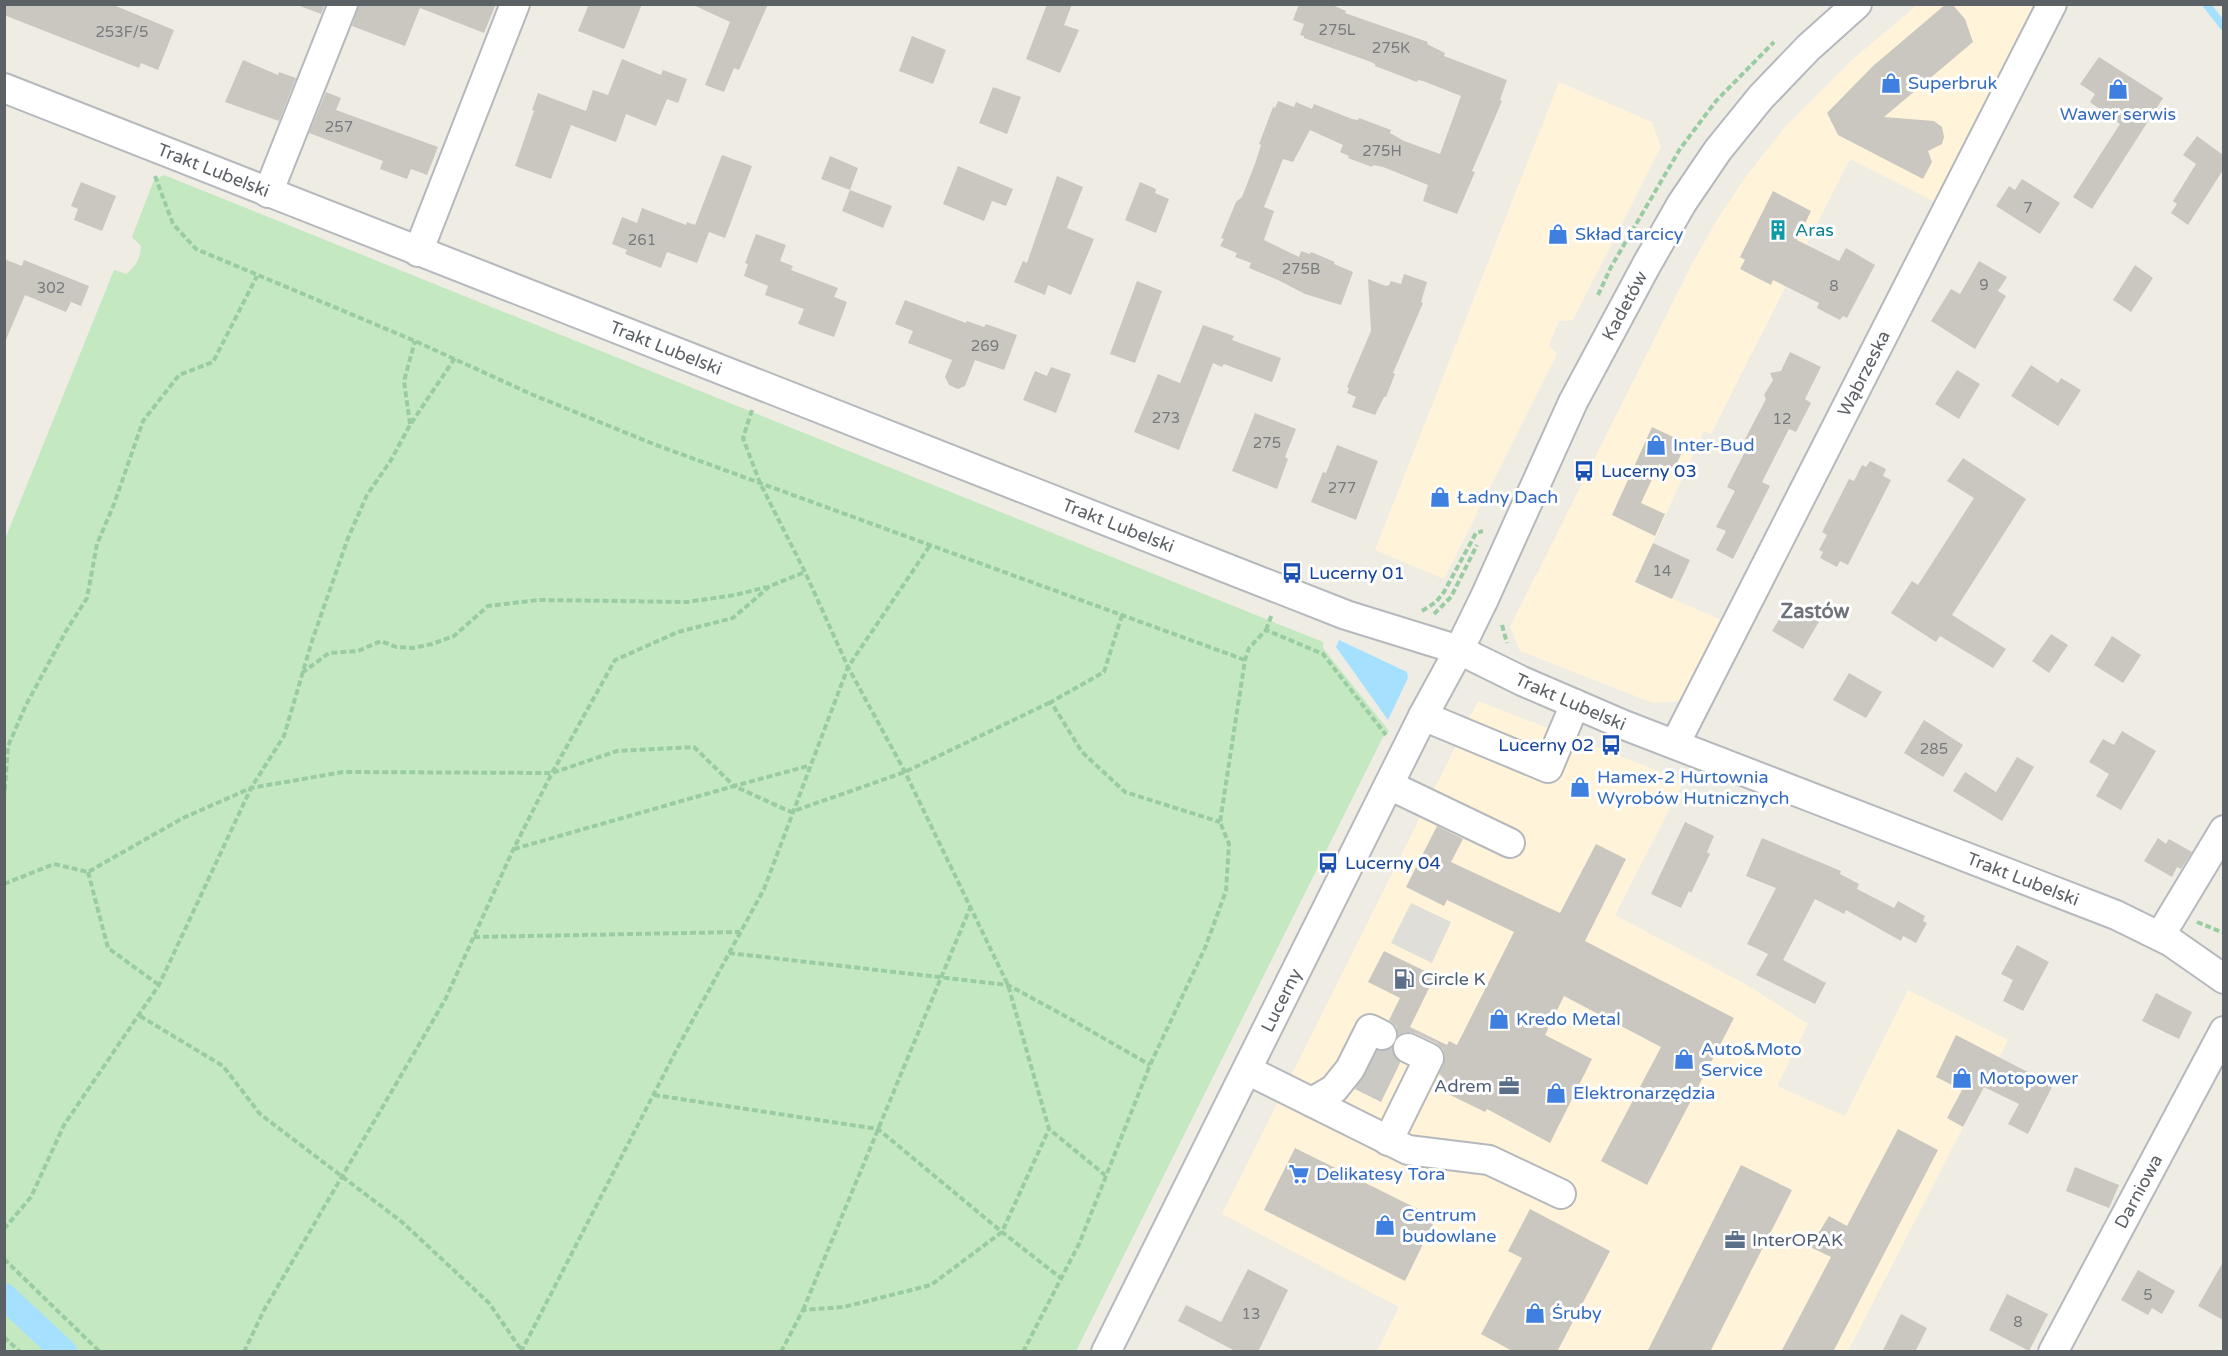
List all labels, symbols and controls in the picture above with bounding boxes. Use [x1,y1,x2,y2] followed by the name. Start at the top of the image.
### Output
[1319,21,1356,39] house number: 275L
[95,23,149,41] house number: 253F/5
[1372,39,1410,57] house number: 275K
[1879,71,1903,95] shop icon: Superbruk
[1908,72,1998,94] place label: Superbruk
[2106,77,2130,101] shop icon: Wawer serwis
[2060,103,2176,125] place label: Wawer serwis
[325,118,353,136] house number: 257
[154,138,273,202] street label: Trakt Lubelski
[1362,142,1402,160] house number: 275H
[2023,199,2033,217] house number: 7
[1766,218,1790,242] building icon: Aras
[1795,219,1834,241] place label: Aras
[1546,222,1570,246] shop icon: Skład tarcicy
[1575,223,1684,245] place label: Skład tarcicy
[628,231,656,249] house number: 261
[1282,260,1320,278] house number: 275B
[1597,267,1652,344] street label: Kadetów
[1979,276,1989,294] house number: 9
[1829,277,1839,295] house number: 8
[37,279,65,297] house number: 302
[607,316,725,380] street label: Trakt Lubelski
[1833,327,1895,420] street label: Wąbrzeska
[971,337,999,355] house number: 269
[1152,409,1180,427] house number: 273
[1773,410,1791,428] house number: 12
[1644,433,1668,457] shop icon: Inter-Bud
[1253,434,1281,452] house number: 275
[1673,434,1755,456] place label: Inter-Bud
[1572,459,1596,483] bus stop icon: Lucerny 03
[1601,460,1697,482] place label: Lucerny 03
[1328,479,1356,497] house number: 277
[1428,485,1452,509] shop icon: Ładny Dach
[1457,486,1558,508] place label: Ładny Dach
[1059,494,1177,557] street label: Trakt Lubelski
[1280,561,1304,585] bus stop icon: Lucerny 01
[1309,562,1405,584] place label: Lucerny 01
[1653,562,1671,580] house number: 14
[1781,600,1850,624] district label: Zastów
[1511,668,1629,735] street label: Trakt Lubelski
[1599,733,1623,757] bus stop icon: Lucerny 02
[1498,734,1594,756] place label: Lucerny 02
[1920,740,1948,758] house number: 285
[1597,766,1789,809] place label: Hamex-2 Hurtownia Wyrobów Hutnicznych
[1568,775,1592,799] shop icon: Hamex-2 Hurtownia Wyrobów Hutnicznych
[1964,847,2082,911] street label: Trakt Lubelski
[1316,851,1340,875] bus stop icon: Lucerny 04
[1345,852,1441,874] place label: Lucerny 04
[1256,964,1307,1036] street label: Lucerny
[1392,967,1416,991] fuel station icon: Circle K
[1421,968,1486,990] place label: Circle K
[1487,1007,1511,1031] shop icon: Kredo Metal
[1516,1008,1621,1030] place label: Kredo Metal
[1701,1038,1802,1081] place label: Auto&Moto Service
[1672,1047,1696,1071] shop icon: Auto&Moto Service
[1950,1066,1974,1090] shop icon: Motopower
[1979,1067,2078,1089] place label: Motopower
[1497,1074,1521,1098] office icon: Adrem
[1434,1075,1492,1097] place label: Adrem
[1544,1081,1568,1105] shop icon: Elektronarzędzia
[1573,1082,1715,1104] place label: Elektronarzędzia
[2110,1150,2167,1232] street label: Darniowa
[1287,1162,1311,1186] supermarket icon: Delikatesy Tora
[1316,1163,1445,1185] place label: Delikatesy Tora
[1402,1204,1497,1247] place label: Centrum budowlane
[1373,1213,1397,1237] shop icon: Centrum budowlane
[1723,1228,1747,1252] office icon: InterOPAK
[1752,1229,1843,1251] place label: InterOPAK
[2143,1286,2153,1304] house number: 5
[1523,1301,1547,1325] shop icon: Śruby
[1552,1302,1602,1324] place label: Śruby
[1242,1305,1260,1323] house number: 13
[2013,1313,2023,1331] house number: 8

